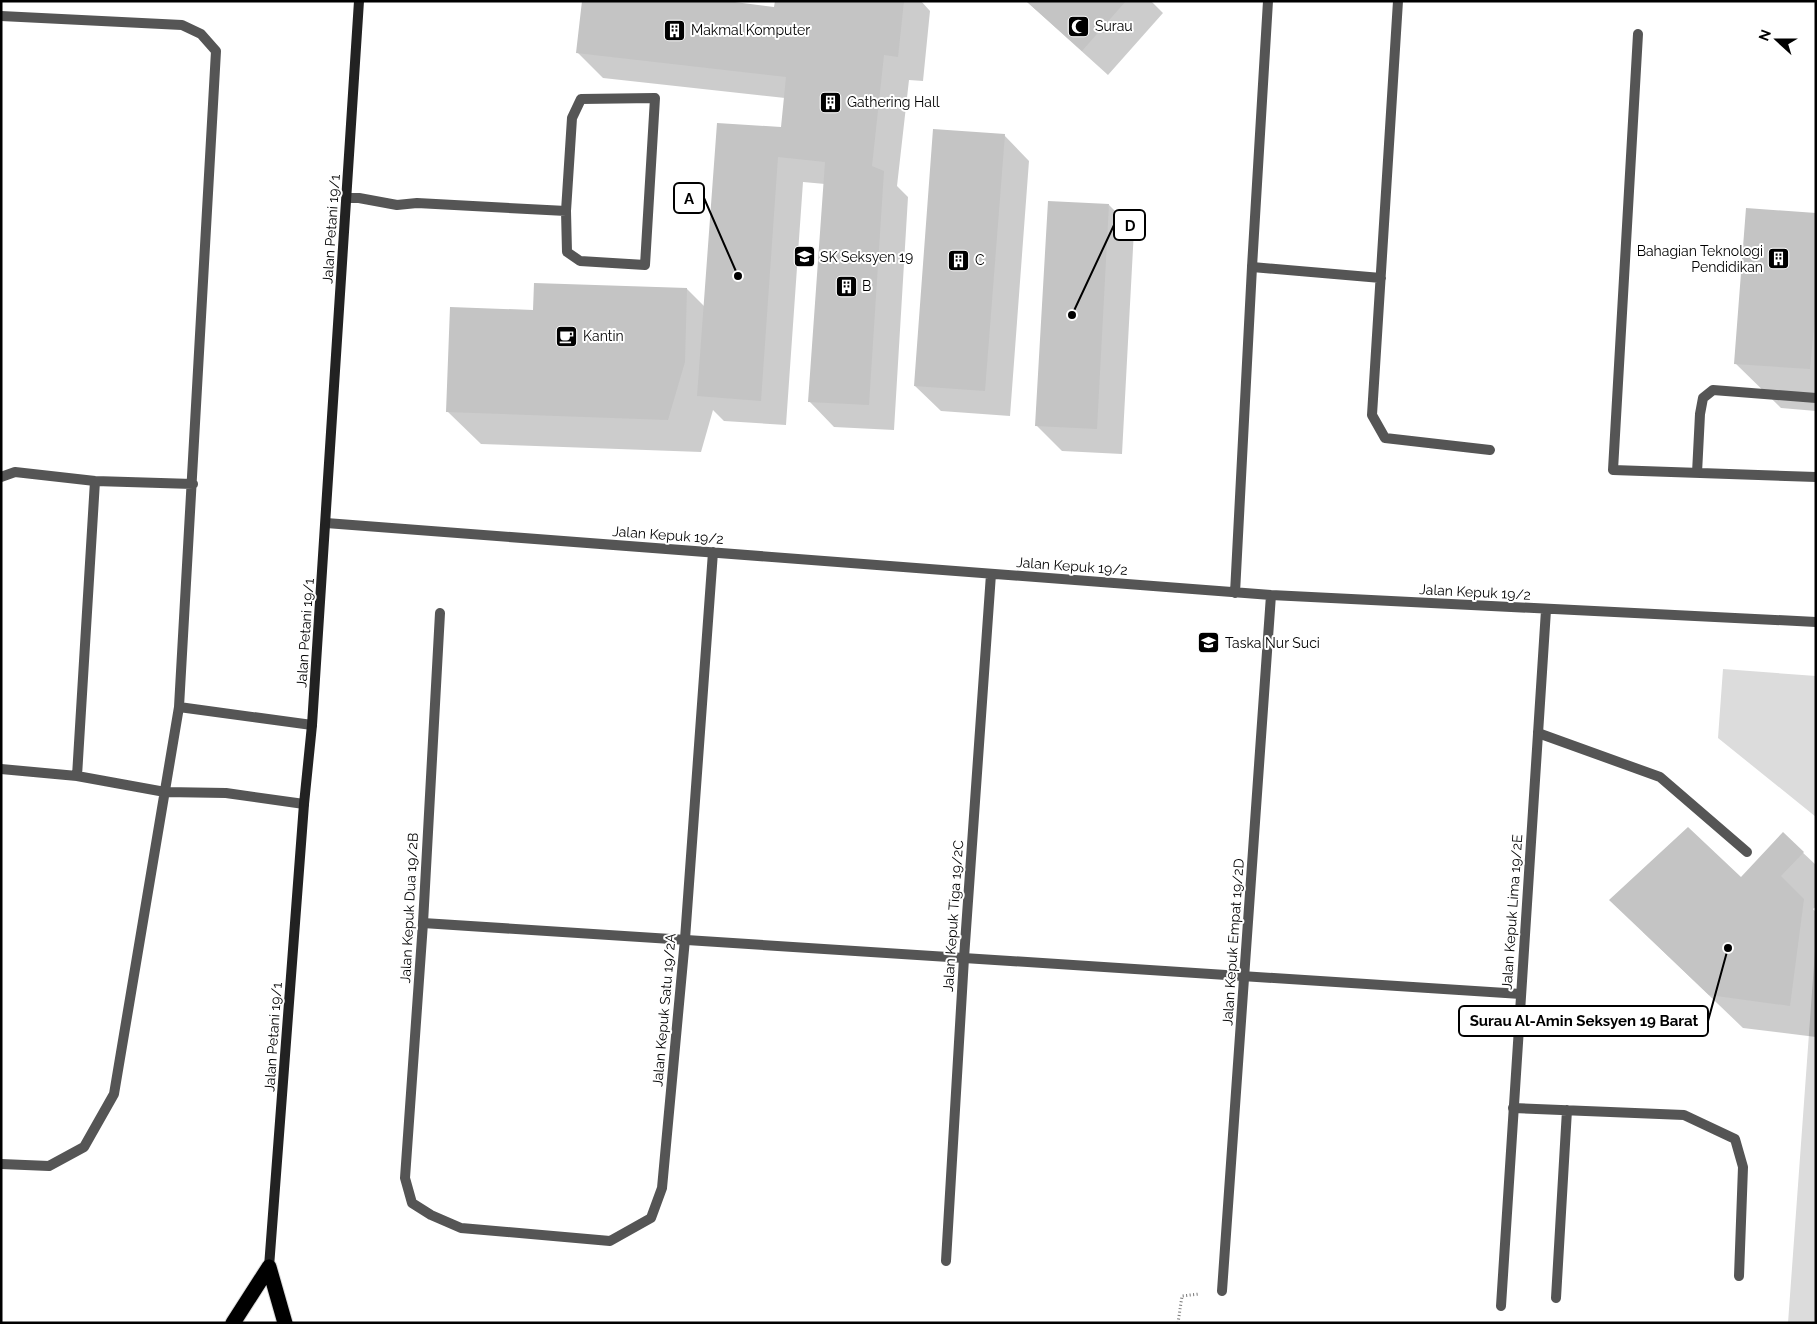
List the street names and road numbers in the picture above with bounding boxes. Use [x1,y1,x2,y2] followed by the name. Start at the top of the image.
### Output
[319,174,343,284] street label: Jalan Petani 19/1
[612,523,724,547] street label: Jalan Kepuk 19/2
[1016,554,1128,578] street label: Jalan Kepuk 19/2
[293,578,317,688] street label: Jalan Petani 19/1
[1419,581,1531,603] street label: Jalan Kepuk 19/2
[397,832,421,984] street label: Jalan Kepuk Dua 19/2B
[1499,834,1525,990] street label: Jalan Kepuk Lima 19/2E
[940,839,966,993] street label: Jalan Kepuk Tiga 19/2C
[1219,858,1247,1026] street label: Jalan Kepuk Empat 19/2D
[649,932,679,1087] street label: Jalan Kepuk Satu 19/2A
[261,982,285,1092] street label: Jalan Petani 19/1

